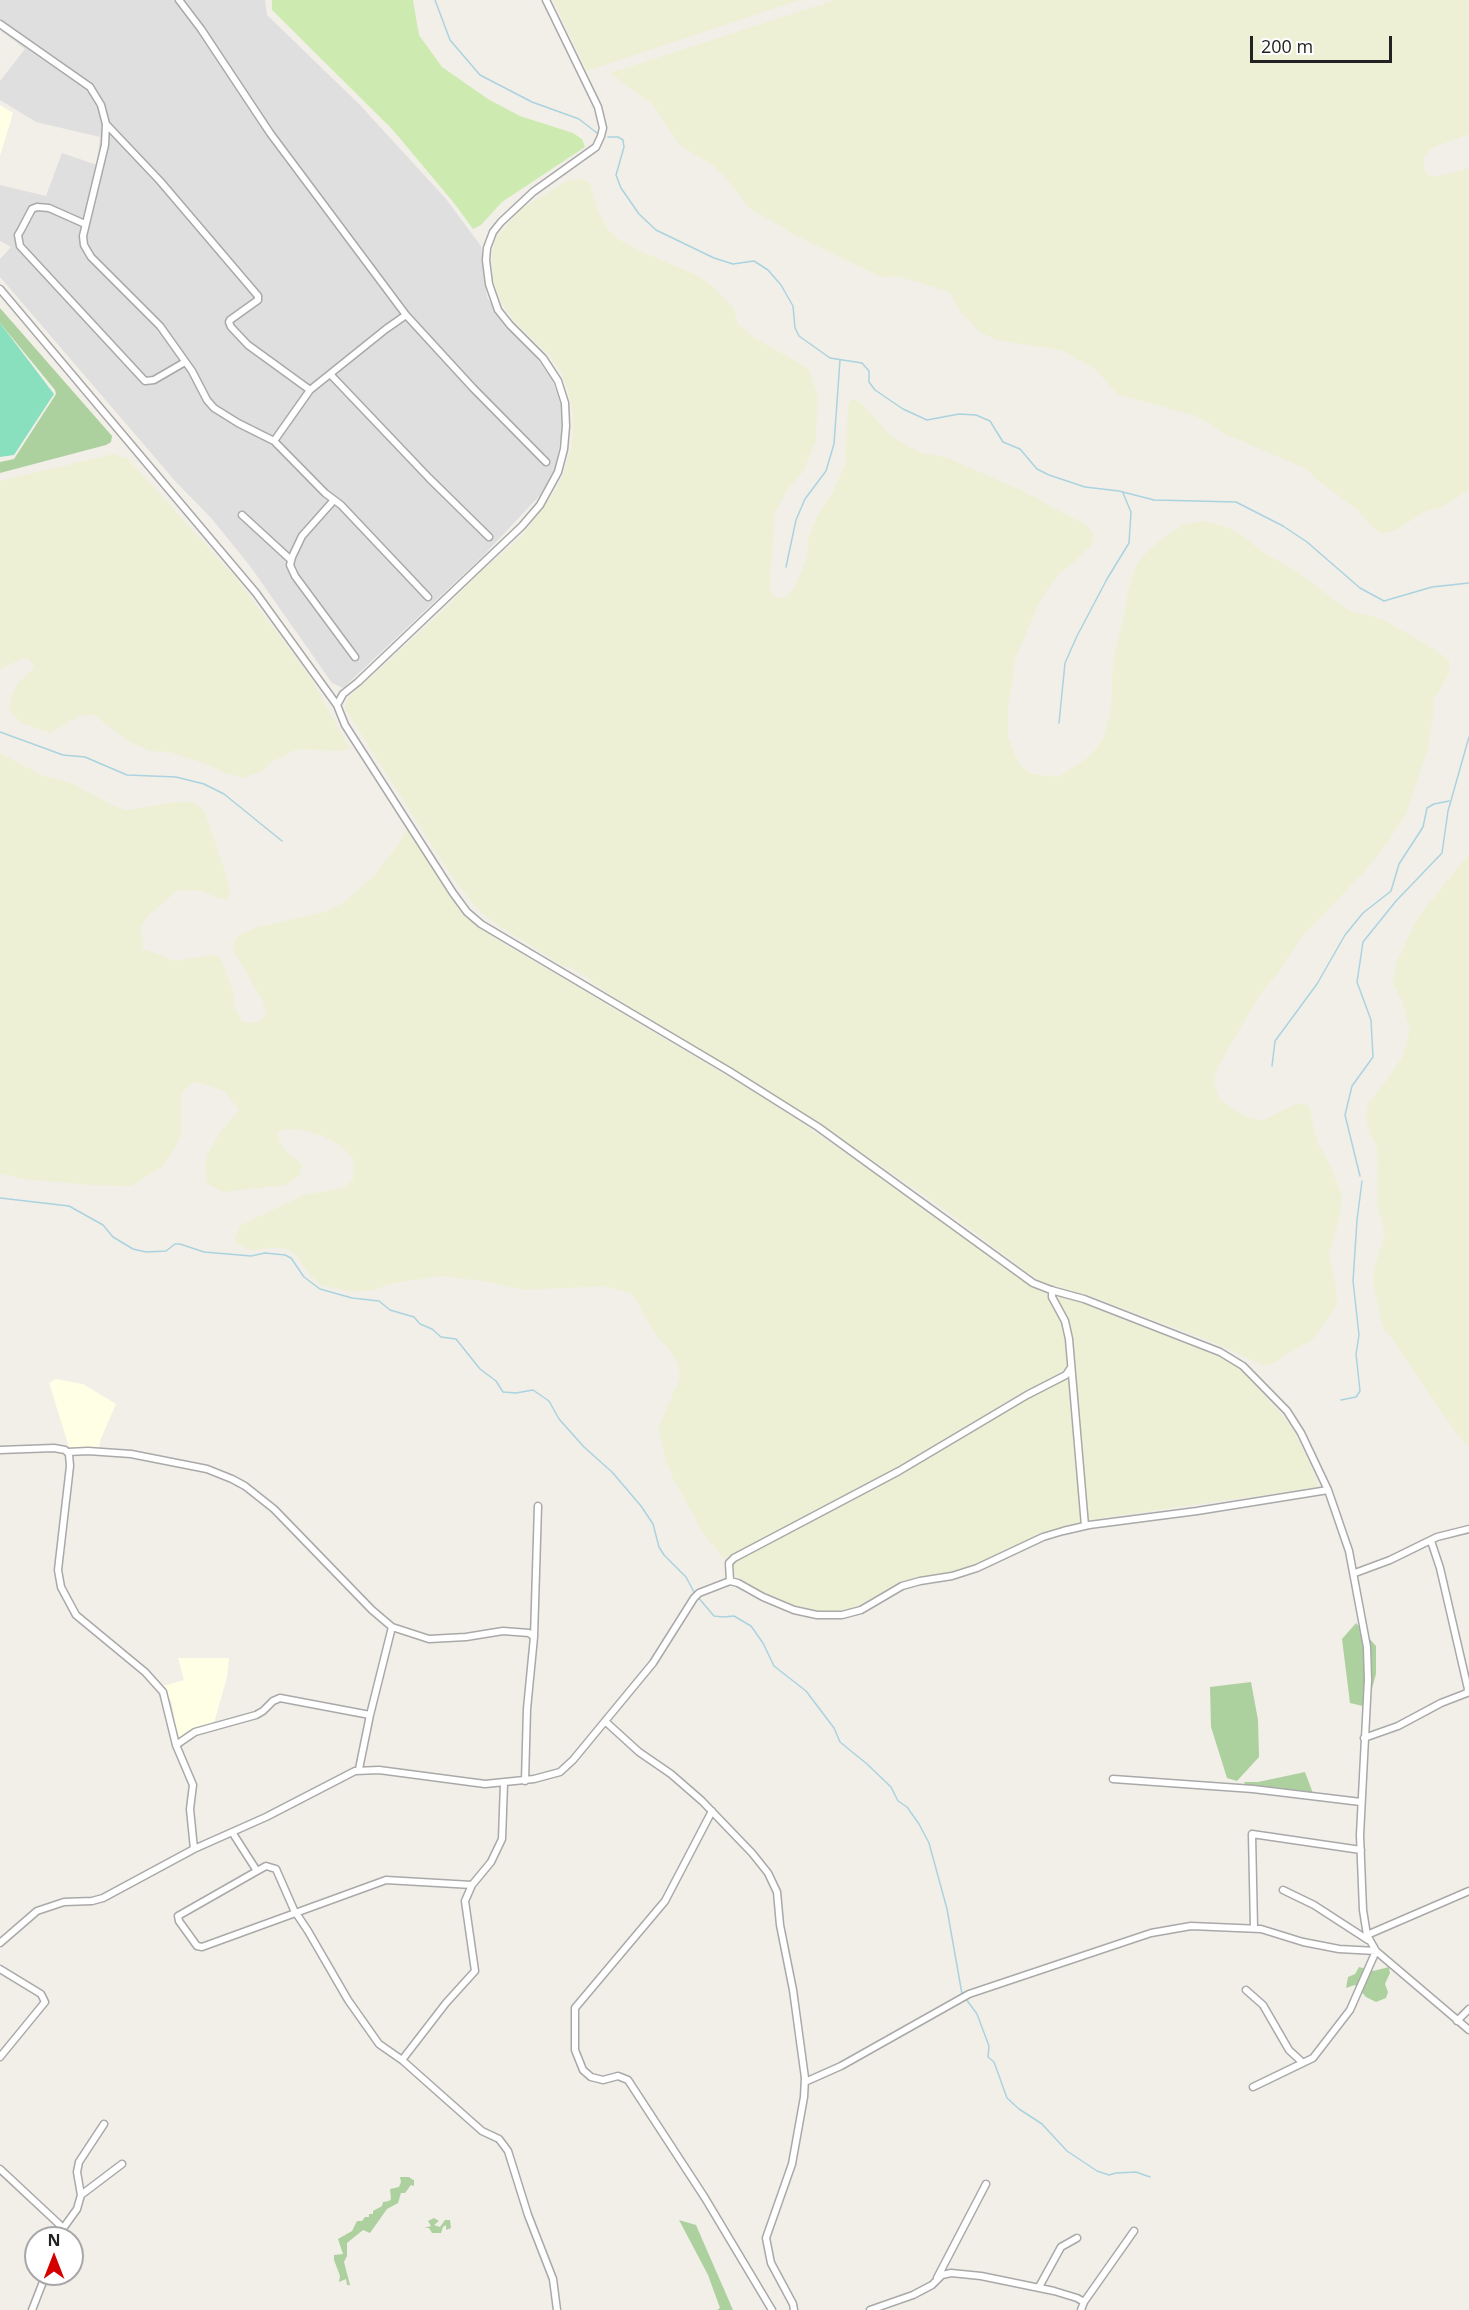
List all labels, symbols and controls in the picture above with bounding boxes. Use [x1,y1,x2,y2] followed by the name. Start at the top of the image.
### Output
[1253,24,1396,62] scale bar
[1261,34,1313,58] text: 200 m
[24,2226,84,2286] north arrow
[47,2229,61,2251] text: N

